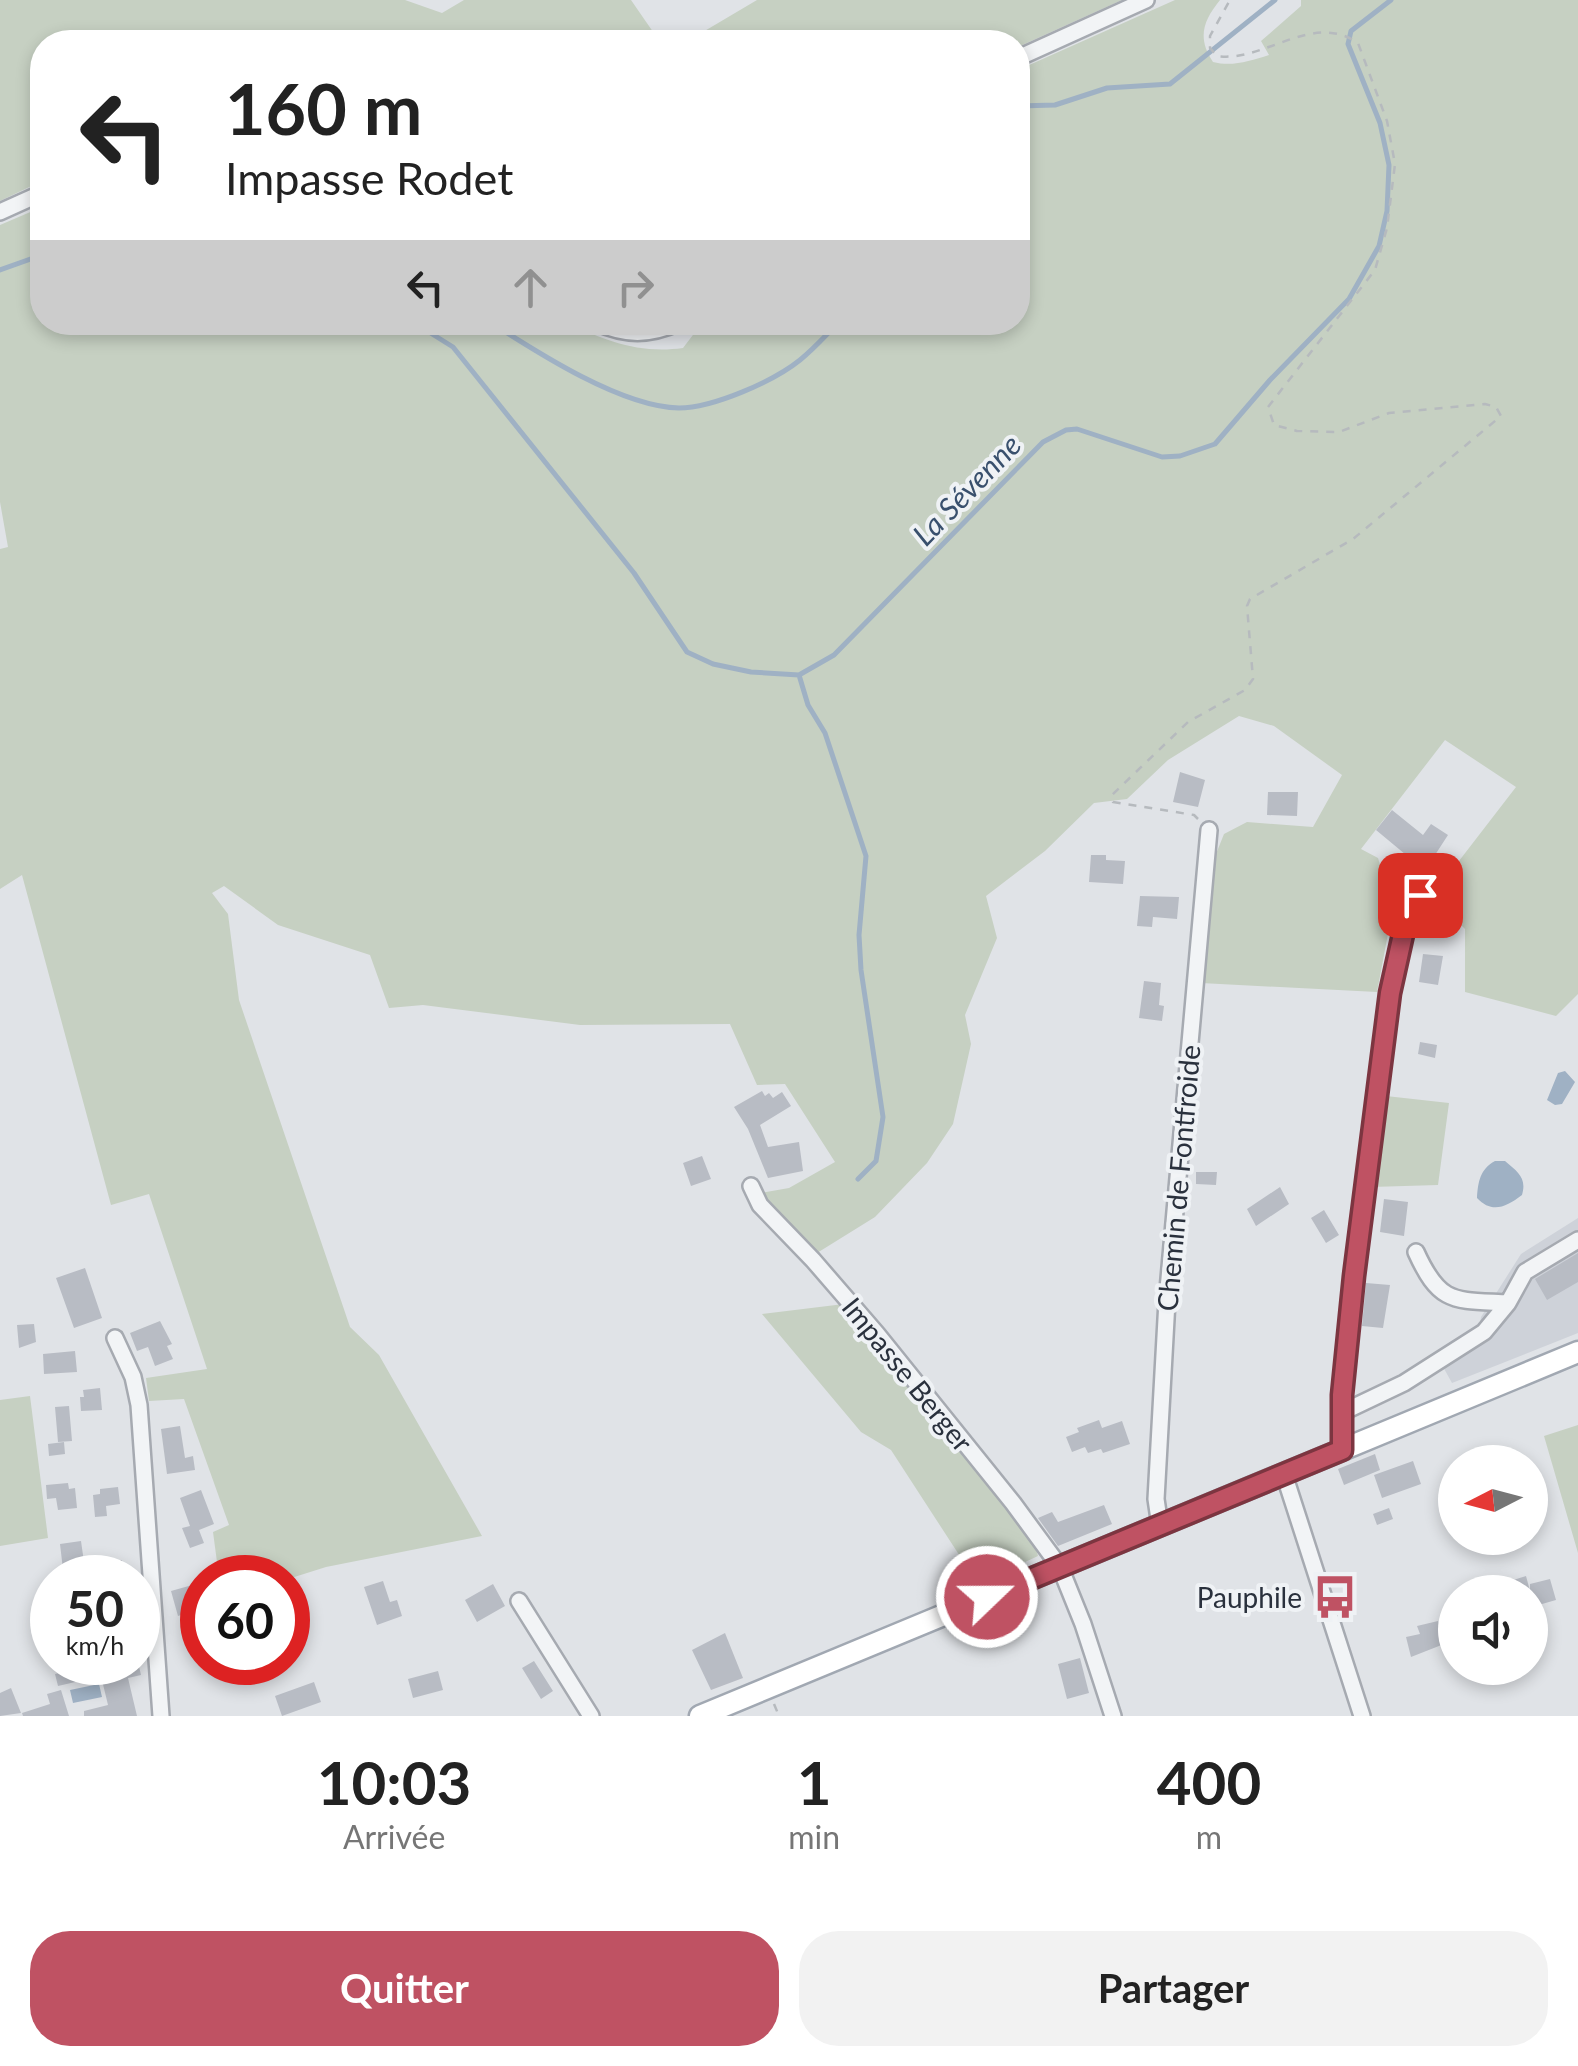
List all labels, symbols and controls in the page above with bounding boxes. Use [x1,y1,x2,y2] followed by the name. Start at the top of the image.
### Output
[225,66,422,150] text: 160 m
[60,70,190,200] icon: left
[225,151,513,205] text: Impasse Rodet
[398,260,453,315] icon: left
[503,260,558,315] icon: ahead
[608,260,663,315] icon: right
[904,426,1028,552] water label: La Sévenne
[1378,853,1463,938] pin
[1393,868,1448,923] icon: arrive
[1149,1043,1207,1313] street label: Chemin de Fontfroide
[836,1290,980,1458] street label: Impasse Berger
[1438,1445,1548,1555] north arrow
[1438,1445,1548,1685] map controls
[935,1545,1039,1649] position arrow
[180,1555,310,1685] speed limit sign: 60
[1311,1573,1359,1621] bus stop icon: Pauphile
[1438,1575,1548,1685] button: sound
[66,1578,124,1638] text: 50
[1197,1580,1302,1614] place label: Pauphile
[66,1630,124,1660] text: km/h
[317,1746,471,1818] text: 10:03
[797,1746,832,1818] text: 1
[1157,1746,1261,1818] text: 400
[343,1817,445,1856] text: Arrivée
[788,1817,840,1856] text: min
[1196,1817,1222,1856] text: m
[30,1931,779,2046] button: Quitter
[799,1931,1548,2046] button: Partager

